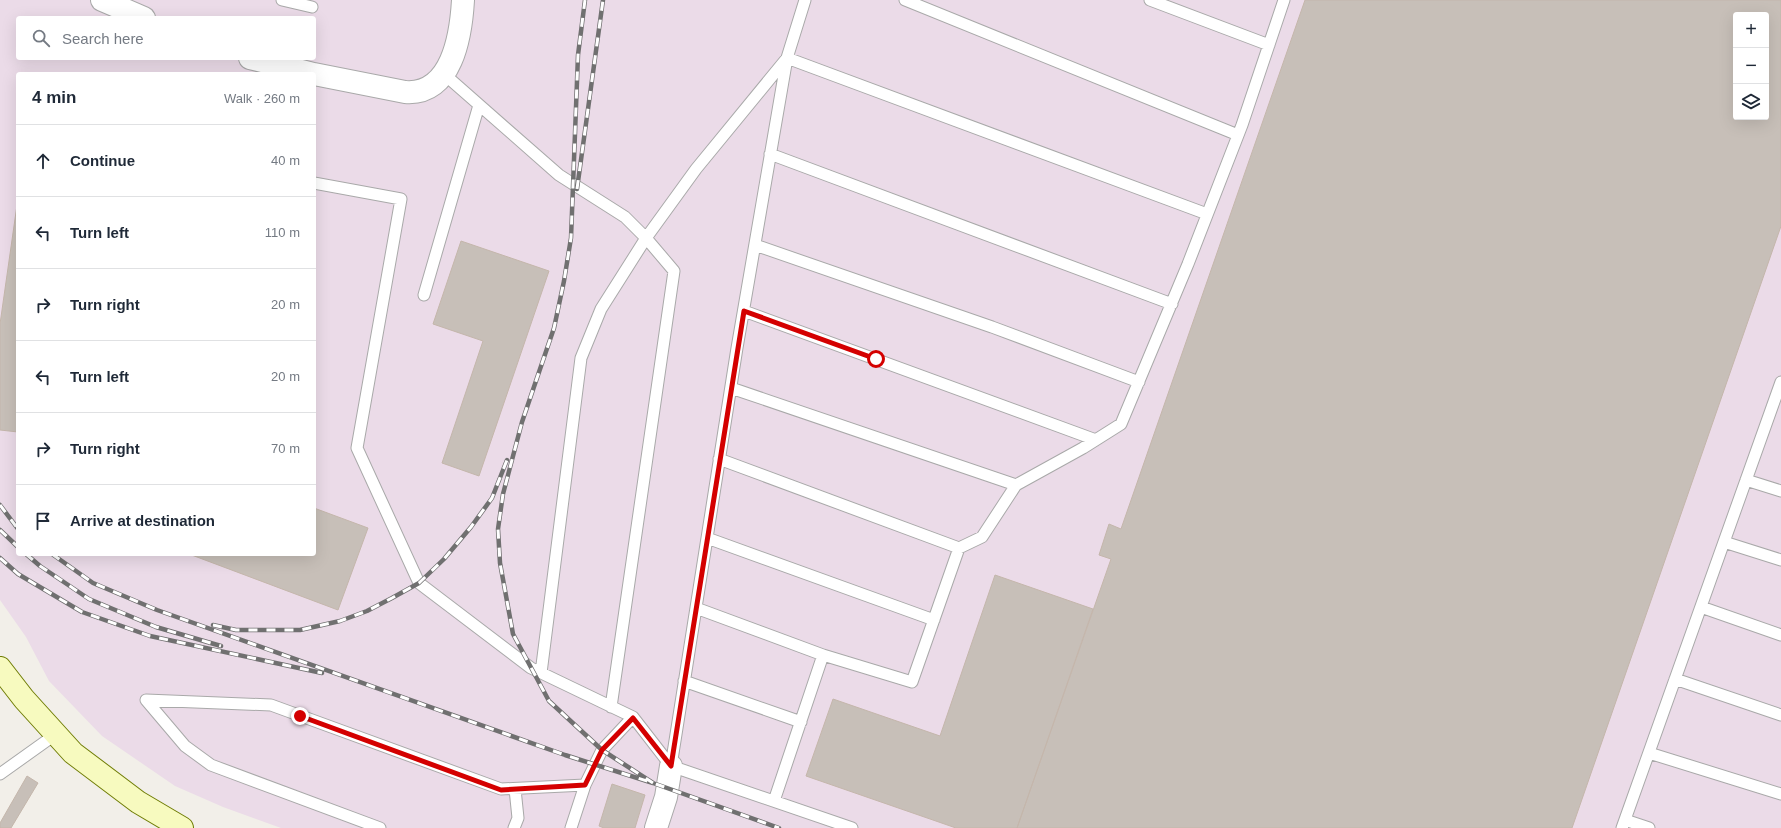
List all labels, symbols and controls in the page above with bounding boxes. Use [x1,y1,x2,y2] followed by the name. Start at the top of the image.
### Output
[1733,12,1769,120] map controls
[1733,12,1769,48] button: +
[16,16,316,60] search box
[30,27,52,49] icon: search
[62,30,144,47] text: Search here
[1733,48,1769,84] button: −
[1733,84,1769,120] button: layers
[32,88,76,107] text: 4 min
[224,91,300,106] text: Walk · 260 m
[32,150,54,172] icon: ahead
[70,152,135,169] text: Continue
[271,153,300,168] text: 40 m
[32,222,54,244] icon: left
[70,224,129,241] text: Turn left
[265,225,300,240] text: 110 m
[32,294,54,316] icon: right
[70,296,140,313] text: Turn right
[271,297,300,312] text: 20 m
[867,350,885,368] route start
[32,366,54,388] icon: left
[70,368,129,385] text: Turn left
[271,369,300,384] text: 20 m
[32,438,54,460] icon: right
[70,440,140,457] text: Turn right
[271,441,300,456] text: 70 m
[32,510,54,532] icon: arrive
[70,512,215,529] text: Arrive at destination
[291,707,309,725] route end

